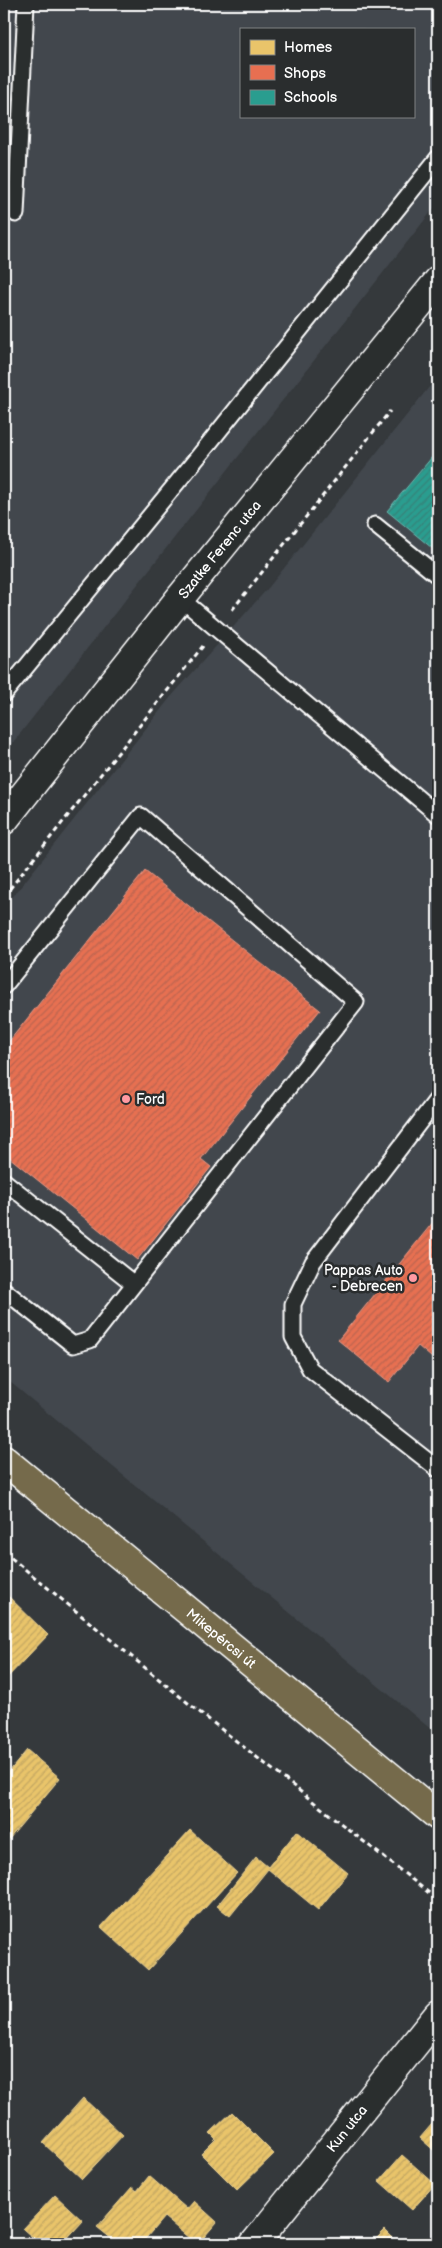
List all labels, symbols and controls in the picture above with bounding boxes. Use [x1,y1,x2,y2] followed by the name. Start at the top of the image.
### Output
[240,28,414,118] legend
[284,38,333,57] text: Homes
[284,64,327,83] text: Shops
[284,88,338,107] text: Schools
[175,497,265,602] street label: Szatke Ferenc utca
[136,1091,165,1108] place label: Ford
[120,1093,132,1105] marker: Ford
[324,1262,403,1295] place label: Pappas Auto - Debrecen
[407,1272,419,1284] marker: Pappas Auto - Debrecen
[183,1605,260,1673] street label: Mikepércsi út
[323,2102,371,2156] street label: Kun utca

